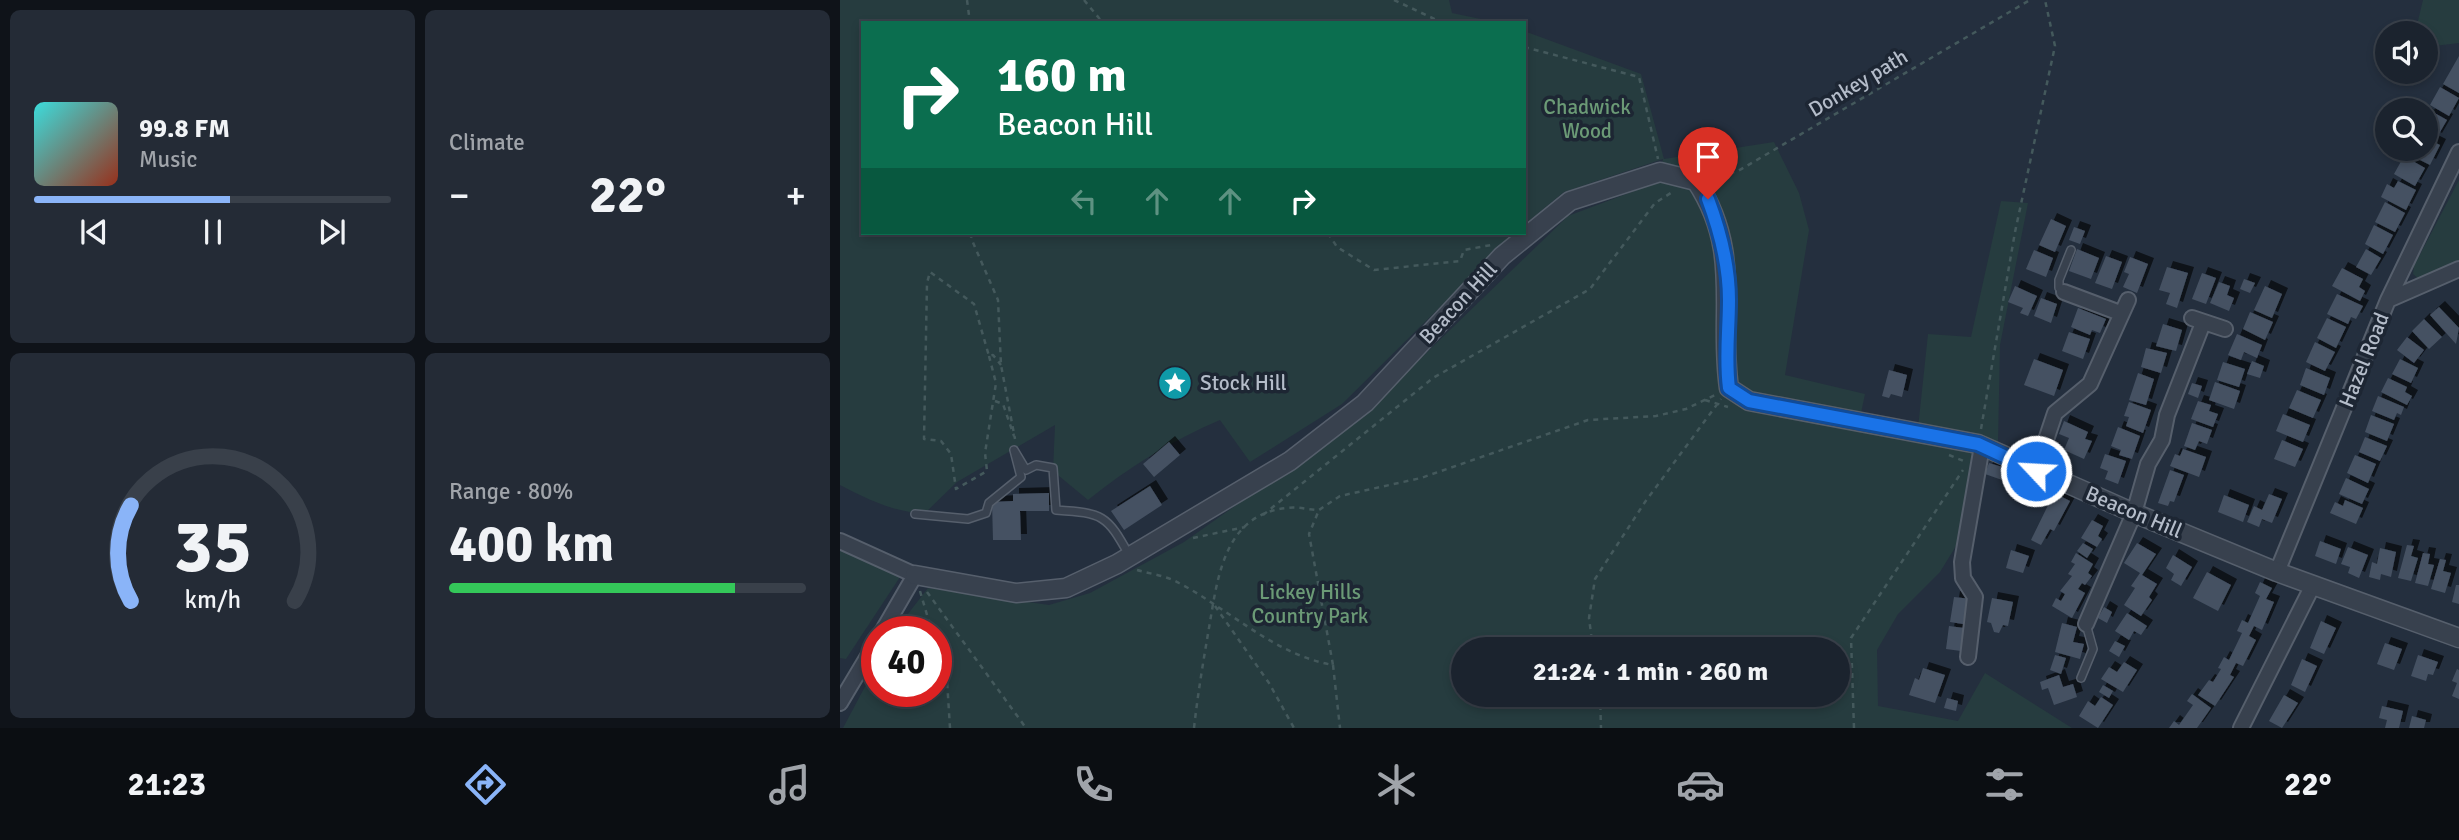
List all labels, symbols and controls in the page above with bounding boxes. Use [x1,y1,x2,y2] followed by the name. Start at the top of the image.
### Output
[2375,21,2438,161] map controls
[2375,21,2438,84] button: sound
[1804,43,1912,123] street label: Donkey path
[997,45,1127,105] text: 160 m
[882,49,973,140] icon: right
[1543,94,1631,144] park label: Chadwick Wood
[2375,98,2438,161] button: search
[997,105,1153,144] text: Beacon Hill
[139,113,230,145] text: 99.8 FM
[1678,127,1738,199] pin
[449,128,525,157] text: Climate
[1689,138,1727,176] icon: arrive
[139,145,197,174] text: Music
[589,163,666,227] text: 22°
[449,172,470,219] text: −
[785,172,806,219] text: +
[1065,182,1103,220] icon: left
[1138,182,1176,220] icon: ahead
[1211,182,1249,220] icon: ahead
[1284,182,1322,220] icon: right
[75,213,113,251] icon: previous
[194,213,232,251] icon: pause
[313,213,351,251] icon: next
[1414,257,1502,349] street label: Beacon Hill
[2333,309,2395,411] street label: Hazel Road
[1156,364,1194,402] place icon: Stock Hill
[1200,370,1287,396] place label: Stock Hill
[1999,434,2073,508] position arrow
[449,477,573,506] text: Range · 80%
[2082,480,2186,544] street label: Beacon Hill
[173,504,252,593] text: 35
[449,512,614,576] text: 400 km
[1252,579,1369,629] park label: Lickey Hills Country Park
[184,584,241,615] text: km/h
[861,616,952,707] speed limit sign: 40
[1533,656,1768,688] text: 21:24 · 1 min · 260 m
[461,760,510,809] icon: directions
[765,760,814,809] icon: music
[1069,760,1118,809] icon: phone
[1372,760,1421,809] icon: climate
[1676,760,1725,809] icon: car
[1980,760,2029,809] icon: filters
[127,765,206,804] text: 21:23
[2284,765,2331,804] text: 22°

